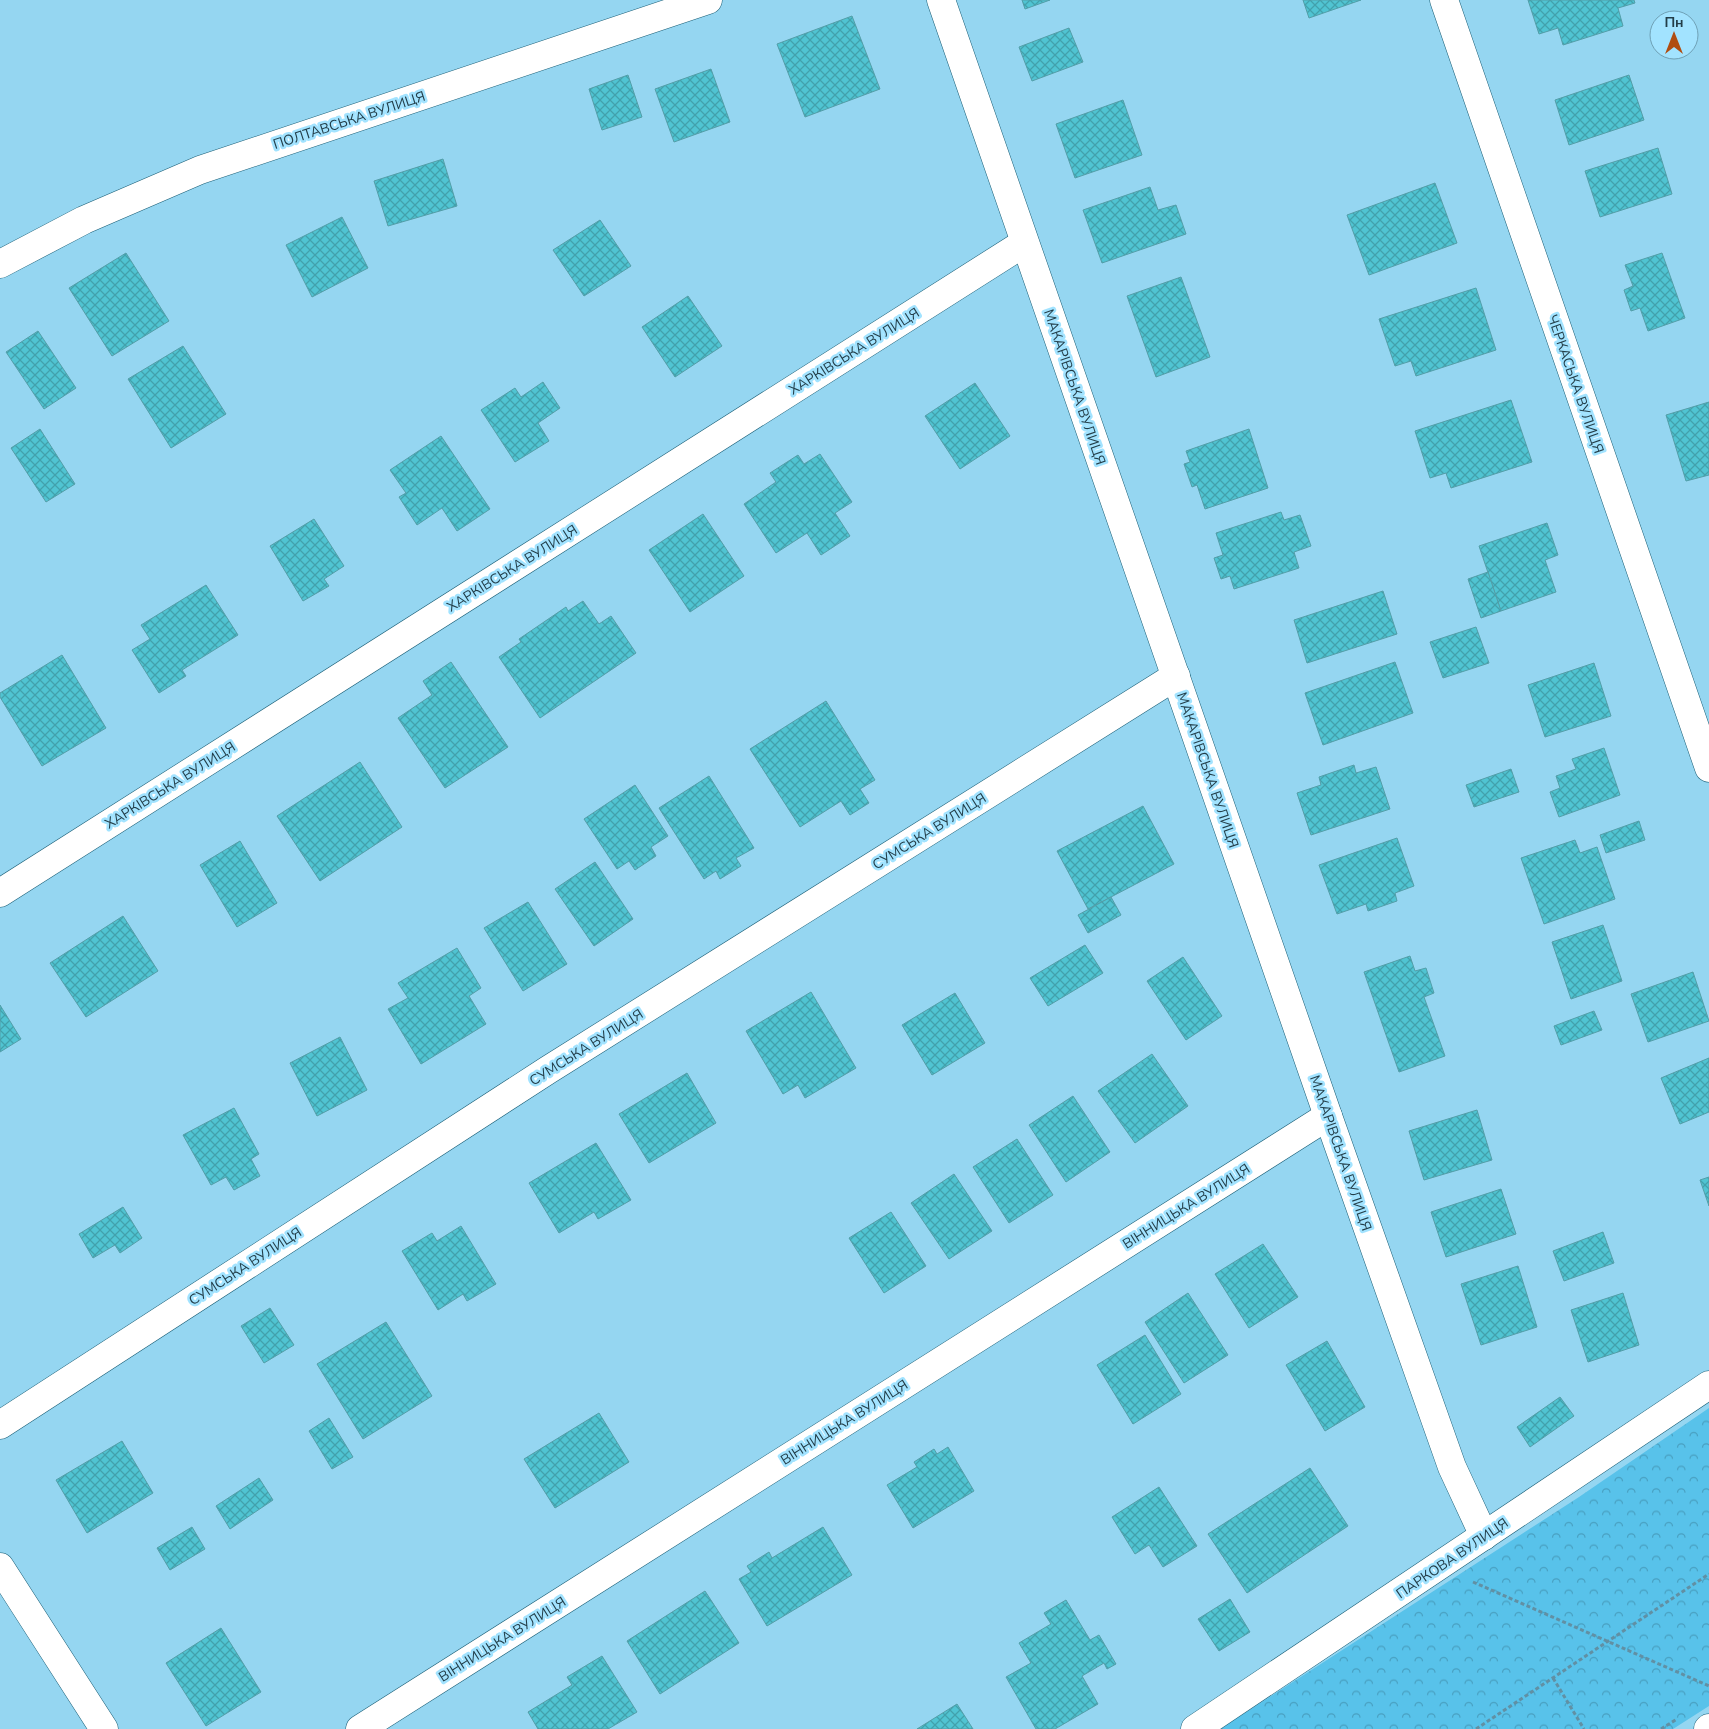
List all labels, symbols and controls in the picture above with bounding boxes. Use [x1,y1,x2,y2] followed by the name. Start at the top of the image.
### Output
[1649,10,1699,60] north arrow
[1664,13,1684,32] text: Пн
[271,87,428,154] street label: ПОЛТАВСЬКА ВУЛИЦЯ
[785,304,923,399] street label: ХАРКІВСЬКА ВУЛИЦЯ
[1039,307,1110,468] street label: МАКАРІВСЬКА ВУЛИЦЯ
[1543,312,1608,456] street label: ЧЕРКАСЬКА ВУЛИЦЯ
[443,521,581,616] street label: ХАРКІВСЬКА ВУЛИЦЯ
[1172,690,1243,851] street label: МАКАРІВСЬКА ВУЛИЦЯ
[101,738,239,833] street label: ХАРКІВСЬКА ВУЛИЦЯ
[869,789,990,874] street label: СУМСЬКА ВУЛИЦЯ
[526,1005,647,1090] street label: СУМСЬКА ВУЛИЦЯ
[1305,1073,1376,1234] street label: МАКАРІВСЬКА ВУЛИЦЯ
[1119,1159,1254,1253] street label: ВІННИЦЬКА ВУЛИЦЯ
[185,1223,305,1310] street label: СУМСЬКА ВУЛИЦЯ
[777,1375,912,1469] street label: ВІННИЦЬКА ВУЛИЦЯ
[1392,1514,1512,1603] street label: ПАРКОВА ВУЛИЦЯ
[435,1592,570,1686] street label: ВІННИЦЬКА ВУЛИЦЯ

